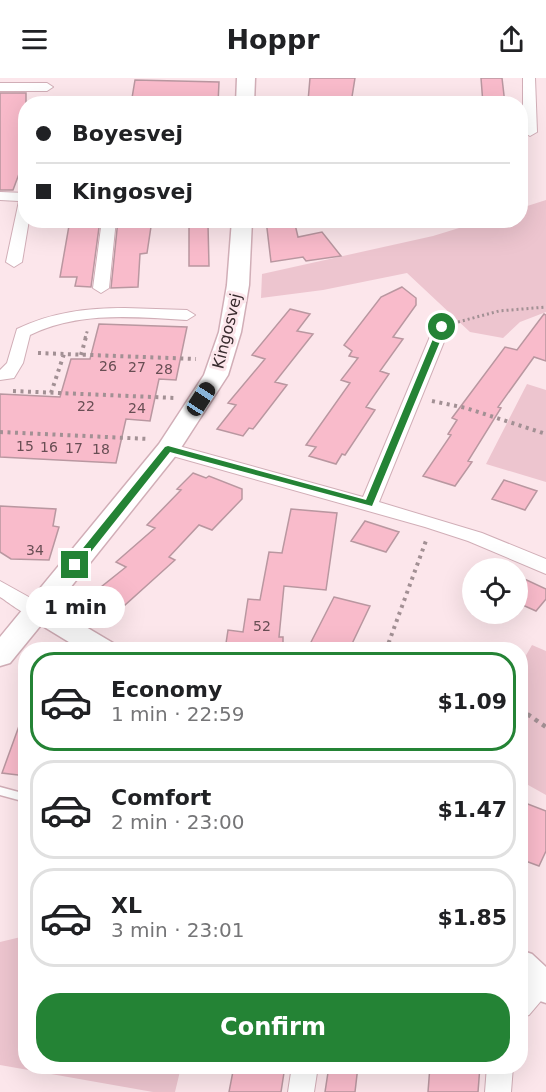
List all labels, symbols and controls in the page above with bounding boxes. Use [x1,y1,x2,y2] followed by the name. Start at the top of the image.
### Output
[18,23,51,56] icon: menu
[495,23,528,56] icon: share
[226,24,320,55] text: Hoppr
[72,121,183,146] text: Boyesvej
[72,179,193,204] text: Kingosvej
[208,291,246,371] street label: Kingosvej
[428,313,455,340] route start
[99,358,117,374] house number: 26
[128,359,146,375] house number: 27
[155,361,173,377] house number: 28
[184,379,218,419] car
[77,398,95,414] house number: 22
[128,400,146,416] house number: 24
[16,438,34,454] house number: 15
[40,439,58,455] house number: 16
[65,440,83,456] house number: 17
[92,441,110,457] house number: 18
[26,542,44,558] house number: 34
[61,551,88,578] route end
[462,558,528,624] map controls
[462,558,528,624] button: locate
[26,586,124,628] callout: 1 min
[44,595,107,619] text: 1 min
[253,618,271,634] house number: 52
[39,675,93,729] icon: car
[111,677,222,702] text: Economy
[437,689,507,714] text: $1.09
[111,702,245,726] text: 1 min · 22:59
[39,783,93,837] icon: car
[111,785,211,810] text: Comfort
[437,797,507,822] text: $1.47
[111,810,245,834] text: 2 min · 23:00
[39,891,93,945] icon: car
[111,893,142,918] text: XL
[437,905,507,930] text: $1.85
[111,918,245,942] text: 3 min · 23:01
[36,993,510,1062] button: Confirm

